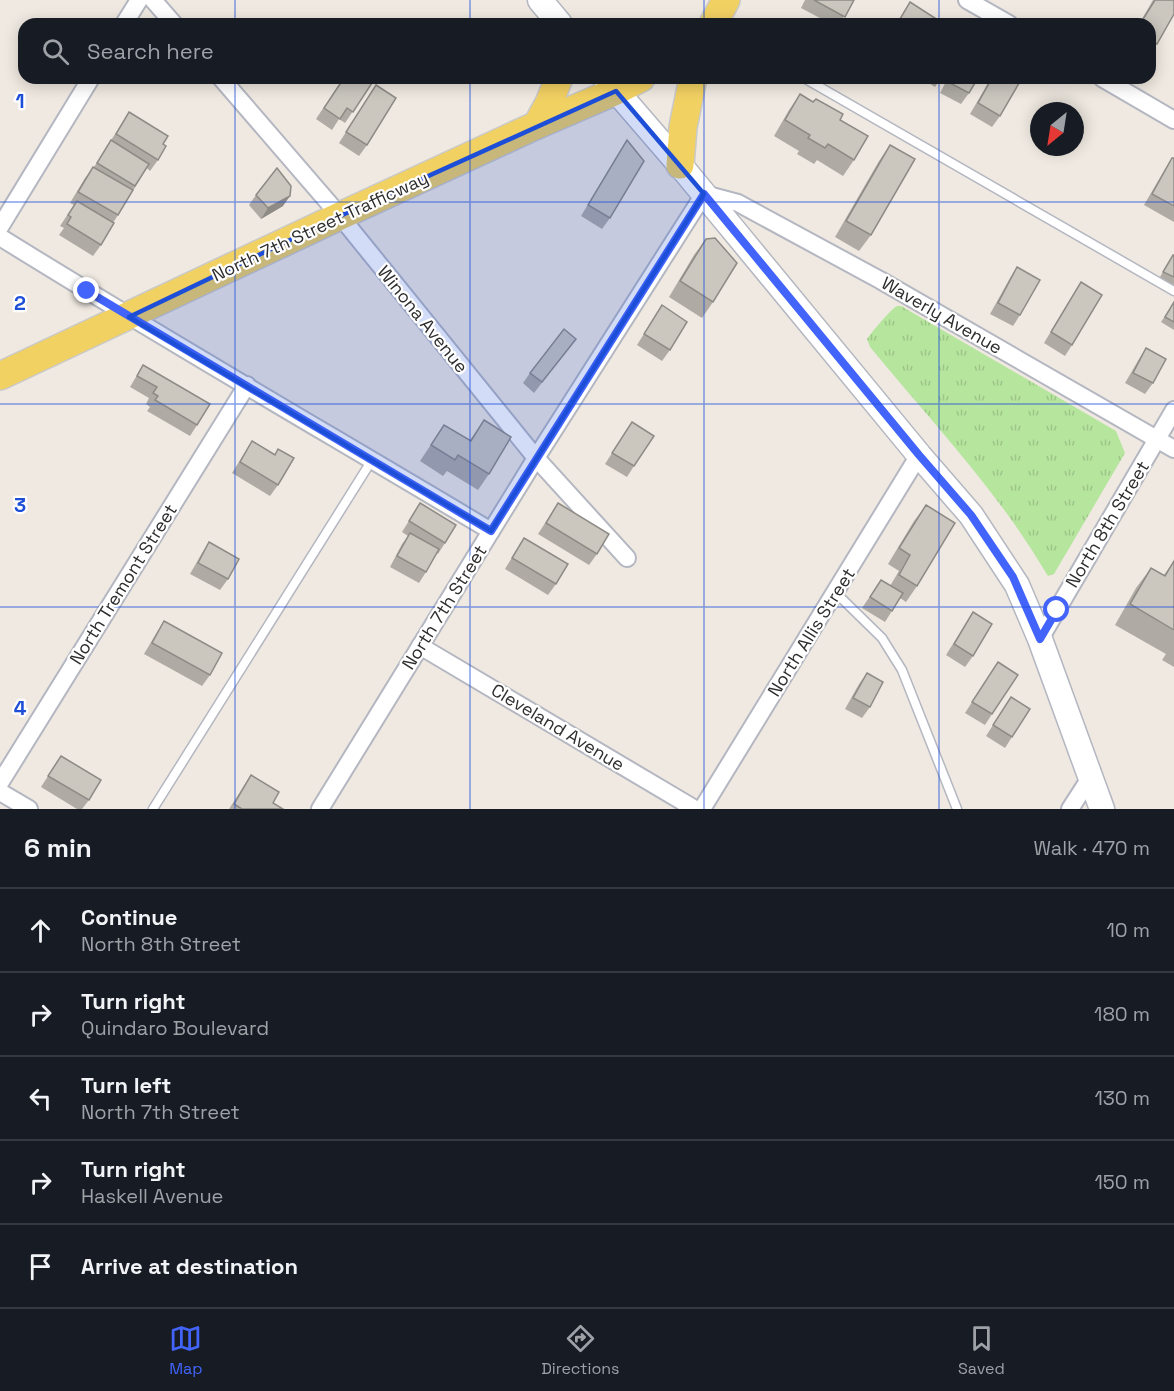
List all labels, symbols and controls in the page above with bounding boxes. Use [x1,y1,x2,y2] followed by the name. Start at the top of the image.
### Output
[18,18,1156,84] search box
[39,35,72,68] icon: search
[87,37,214,65] text: Search here
[15,88,25,114] text: 1
[1030,102,1084,156] north arrow
[208,166,432,286] street label: North 7th Street Trafficway
[373,261,473,377] street label: Winona Avenue
[878,271,1006,359] street label: Waverly Avenue
[73,277,99,303] route end
[14,290,26,316] text: 2
[1060,456,1154,592] street label: North 8th Street
[14,492,26,518] text: 3
[64,499,182,669] street label: North Tremont Street
[396,540,492,674] street label: North 7th Street
[762,563,860,701] street label: North Allis Street
[1043,596,1069,622] route start
[487,678,629,776] street label: Cleveland Avenue
[14,695,27,721] text: 4
[24,831,92,865] text: 6 min
[1033,835,1150,861] text: Walk · 470 m
[81,903,177,931] text: Continue
[24,914,57,947] icon: ahead
[1106,917,1150,943] text: 10 m
[81,931,241,957] text: North 8th Street
[81,987,186,1015] text: Turn right
[24,998,57,1031] icon: right
[1094,1001,1150,1027] text: 180 m
[81,1015,269,1041] text: Quindaro Boulevard
[81,1071,171,1099] text: Turn left
[24,1082,57,1115] icon: left
[1094,1085,1150,1111] text: 130 m
[81,1099,240,1125] text: North 7th Street
[81,1155,186,1183] text: Turn right
[24,1166,57,1199] icon: right
[1095,1169,1150,1195] text: 150 m
[81,1183,223,1209] text: Haskell Avenue
[24,1250,57,1283] icon: arrive
[81,1252,298,1280] text: Arrive at destination
[169,1322,203,1379] tab: Map
[541,1322,620,1379] tab: Directions
[958,1322,1005,1379] tab: Saved

